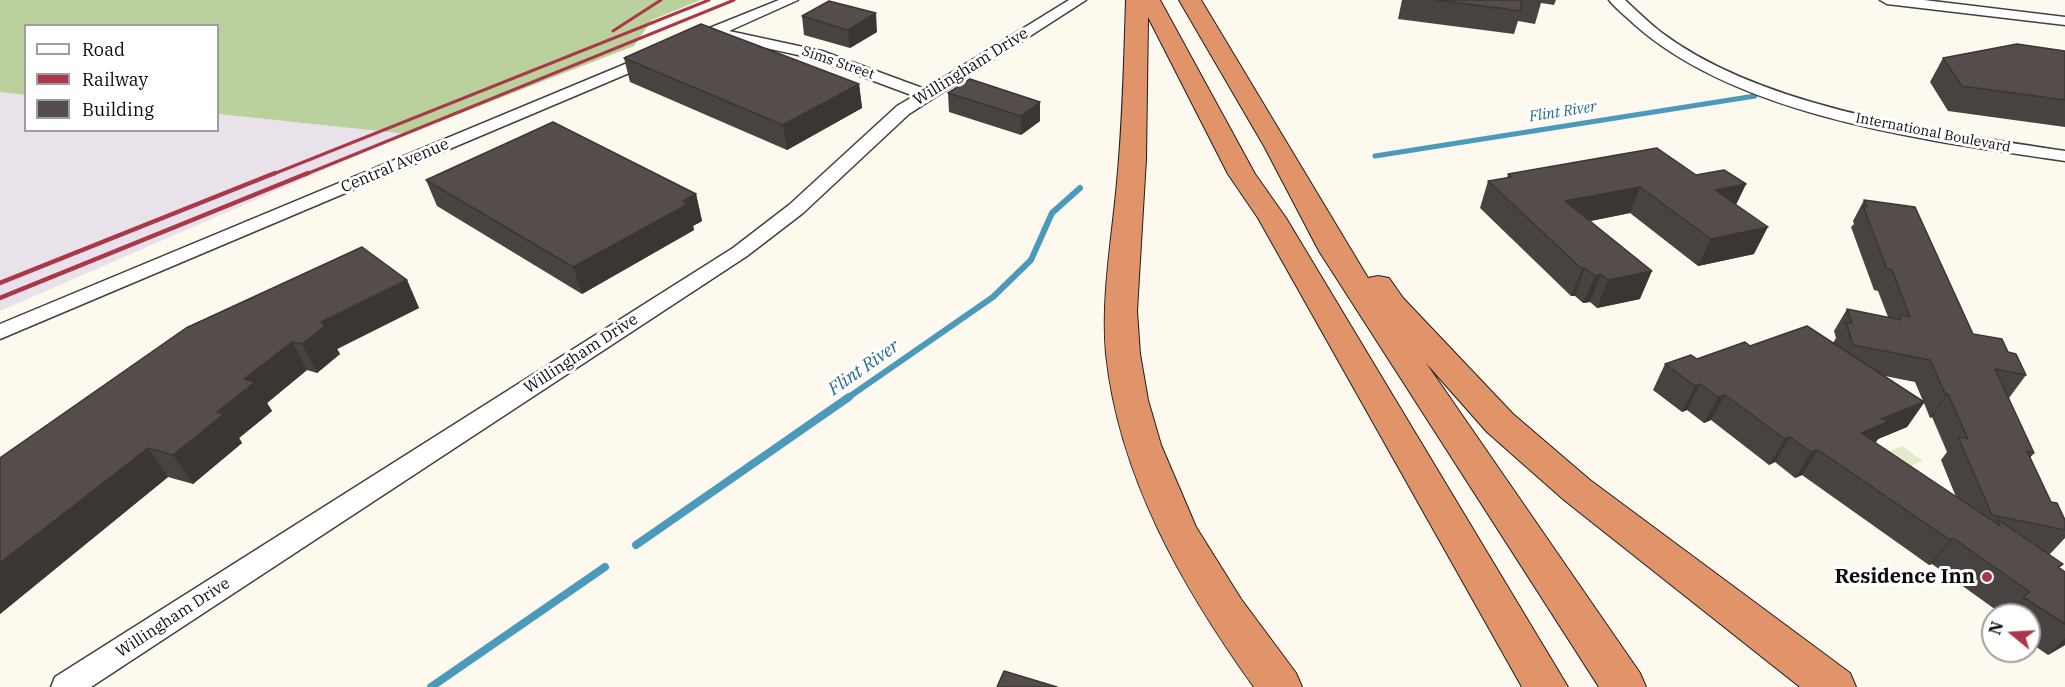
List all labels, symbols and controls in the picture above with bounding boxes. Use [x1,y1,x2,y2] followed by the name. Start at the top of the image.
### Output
[24,24,219,132] legend
[910,24,1032,110] street label: Willingham Drive
[82,38,125,61] text: Road
[800,43,876,83] street label: Sims Street
[82,68,148,91] text: Railway
[82,98,154,121] text: Building
[1528,98,1598,126] water label: Flint River
[1854,110,2012,156] street label: International Boulevard
[338,135,452,197] street label: Central Avenue
[520,310,642,398] street label: Willingham Drive
[824,336,904,400] water label: Flint River
[1835,565,1975,589] place label: Residence Inn
[1980,570,1994,584] marker: Residence Inn
[112,574,234,662] street label: Willingham Drive
[1981,603,2041,663] north arrow
[1984,619,2007,637] text: N

